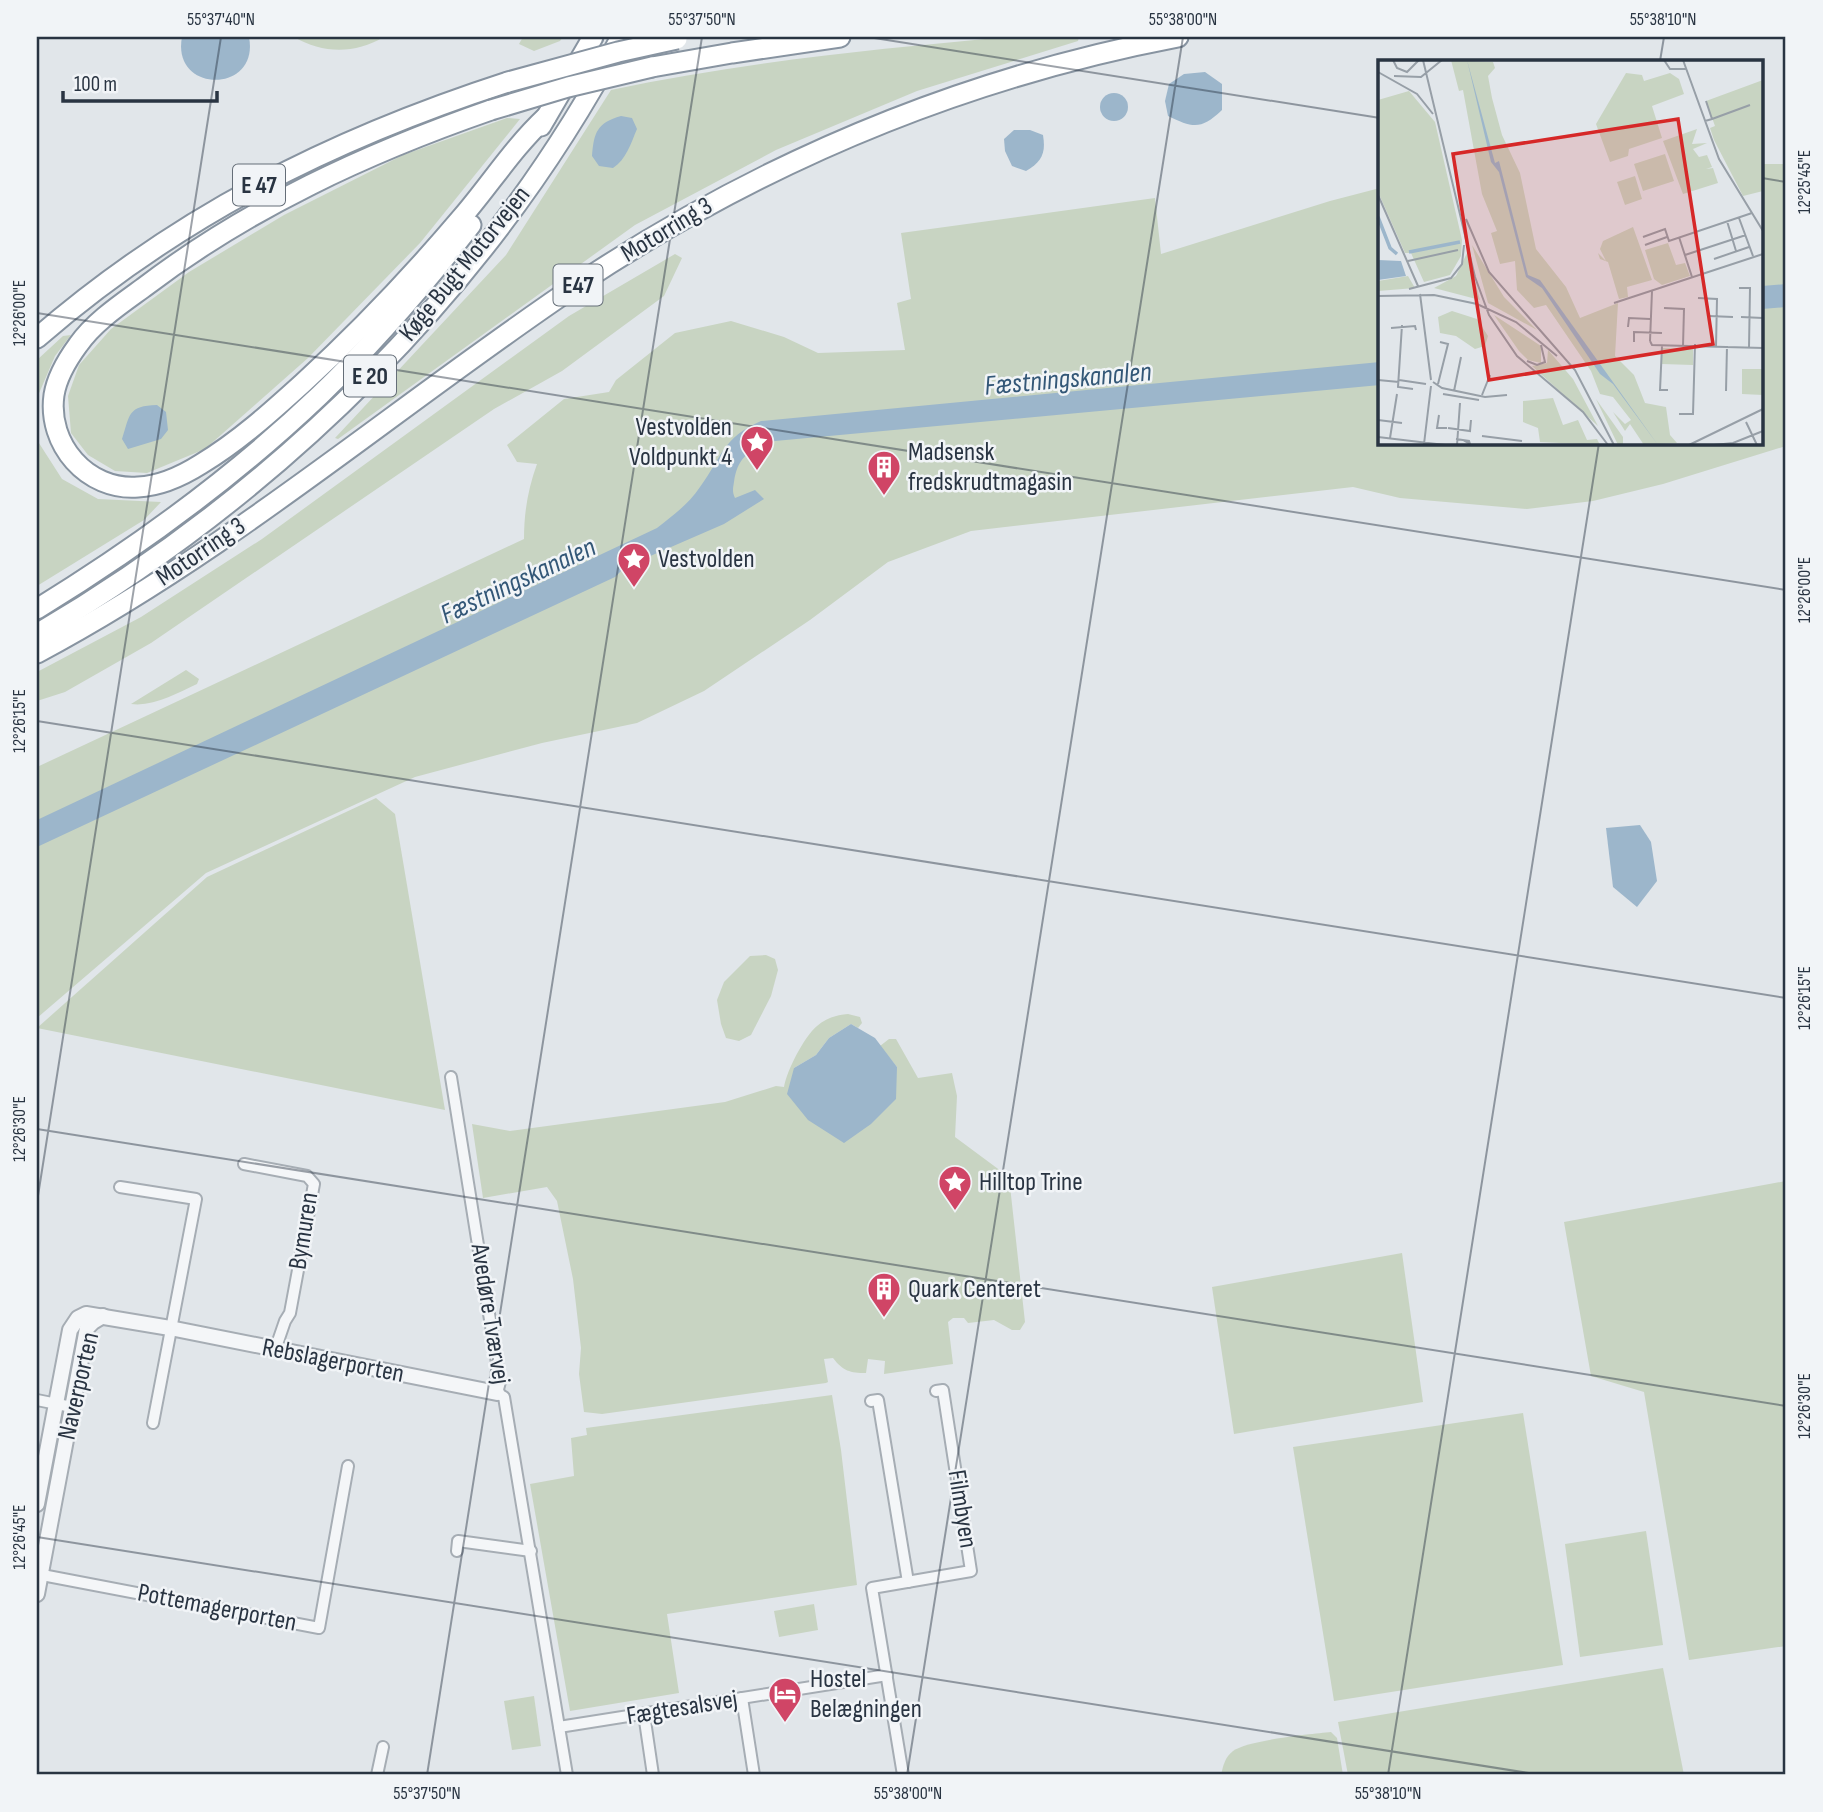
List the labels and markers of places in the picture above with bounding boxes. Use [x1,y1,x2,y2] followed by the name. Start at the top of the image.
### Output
[629,412,732,473] place label: Vestvolden Voldpunkt 4
[738,423,776,472] place icon: Vestvolden Voldpunkt 4
[908,437,1072,498] place label: Madsensk fredskrudtmagasin
[865,448,903,497] building icon: Madsensk fredskrudtmagasin
[615,540,653,589] place icon: Vestvolden
[658,544,755,575] place label: Vestvolden
[936,1163,974,1212] place icon: Hilltop Trine
[979,1167,1083,1198] place label: Hilltop Trine
[865,1270,903,1319] building icon: Quark Centeret
[908,1274,1041,1305] place label: Quark Centeret
[810,1664,922,1725] place label: Hostel Belægningen
[766,1675,804,1724] hotel icon: Hostel Belægningen

